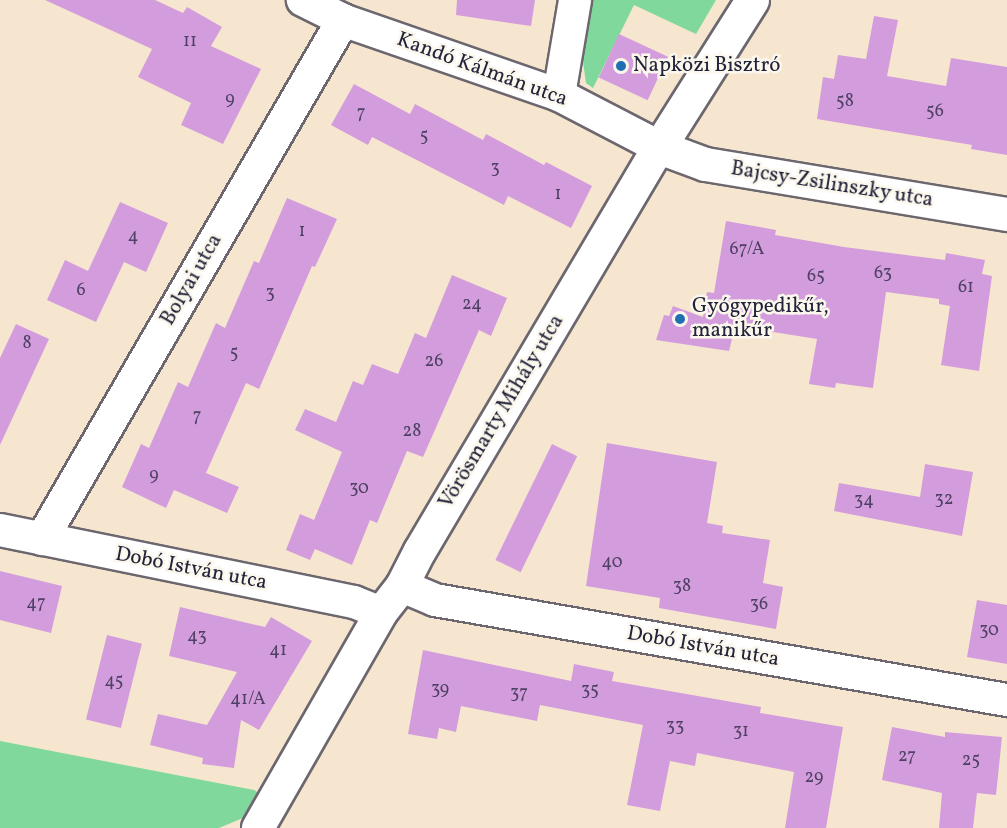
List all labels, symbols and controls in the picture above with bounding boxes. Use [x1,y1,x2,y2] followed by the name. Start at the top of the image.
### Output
[393,27,571,113] street label: Kandó Kálmán utca
[183,31,197,53] house number: 11
[633,53,780,79] place label: Napközi Bisztró
[614,59,628,73] marker: Napközi Bisztró
[225,89,235,111] house number: 9
[836,91,854,113] house number: 58
[926,101,944,123] house number: 56
[357,103,365,125] house number: 7
[420,126,428,148] house number: 5
[729,157,935,213] street label: Bajcsy-Zsilinszky utca
[490,158,500,180] house number: 3
[555,184,561,206] house number: 1
[299,221,305,243] house number: 1
[128,226,138,248] house number: 4
[156,230,228,330] street label: Bolyai utca
[730,239,764,261] house number: 67/A
[874,263,892,285] house number: 63
[807,266,825,288] house number: 65
[958,277,974,299] house number: 61
[76,280,86,302] house number: 6
[265,283,275,305] house number: 3
[462,294,482,316] house number: 24
[692,294,829,344] place label: Gyógypedikűr, manikűr
[434,310,570,514] street label: Vörösmarty Mihály utca
[673,312,687,326] marker: Gyógypedikűr, manikűr
[22,333,32,355] house number: 8
[230,343,238,365] house number: 5
[425,351,443,373] house number: 26
[193,406,201,428] house number: 7
[403,421,421,443] house number: 28
[149,465,159,487] house number: 9
[349,478,369,500] house number: 30
[935,489,953,511] house number: 32
[854,490,874,512] house number: 34
[113,542,269,596] street label: Dobó István utca
[601,552,623,574] house number: 40
[673,576,691,598] house number: 38
[26,593,46,615] house number: 47
[750,594,768,616] house number: 36
[979,620,999,642] house number: 30
[625,621,781,673] street label: Dobó István utca
[187,626,207,648] house number: 43
[269,640,287,662] house number: 41
[105,671,123,693] house number: 45
[431,679,449,701] house number: 39
[581,680,599,702] house number: 35
[510,683,528,705] house number: 37
[230,689,266,711] house number: 41/A
[666,716,684,738] house number: 33
[733,721,749,743] house number: 31
[898,746,916,768] house number: 27
[962,750,980,772] house number: 25
[805,767,823,789] house number: 29

